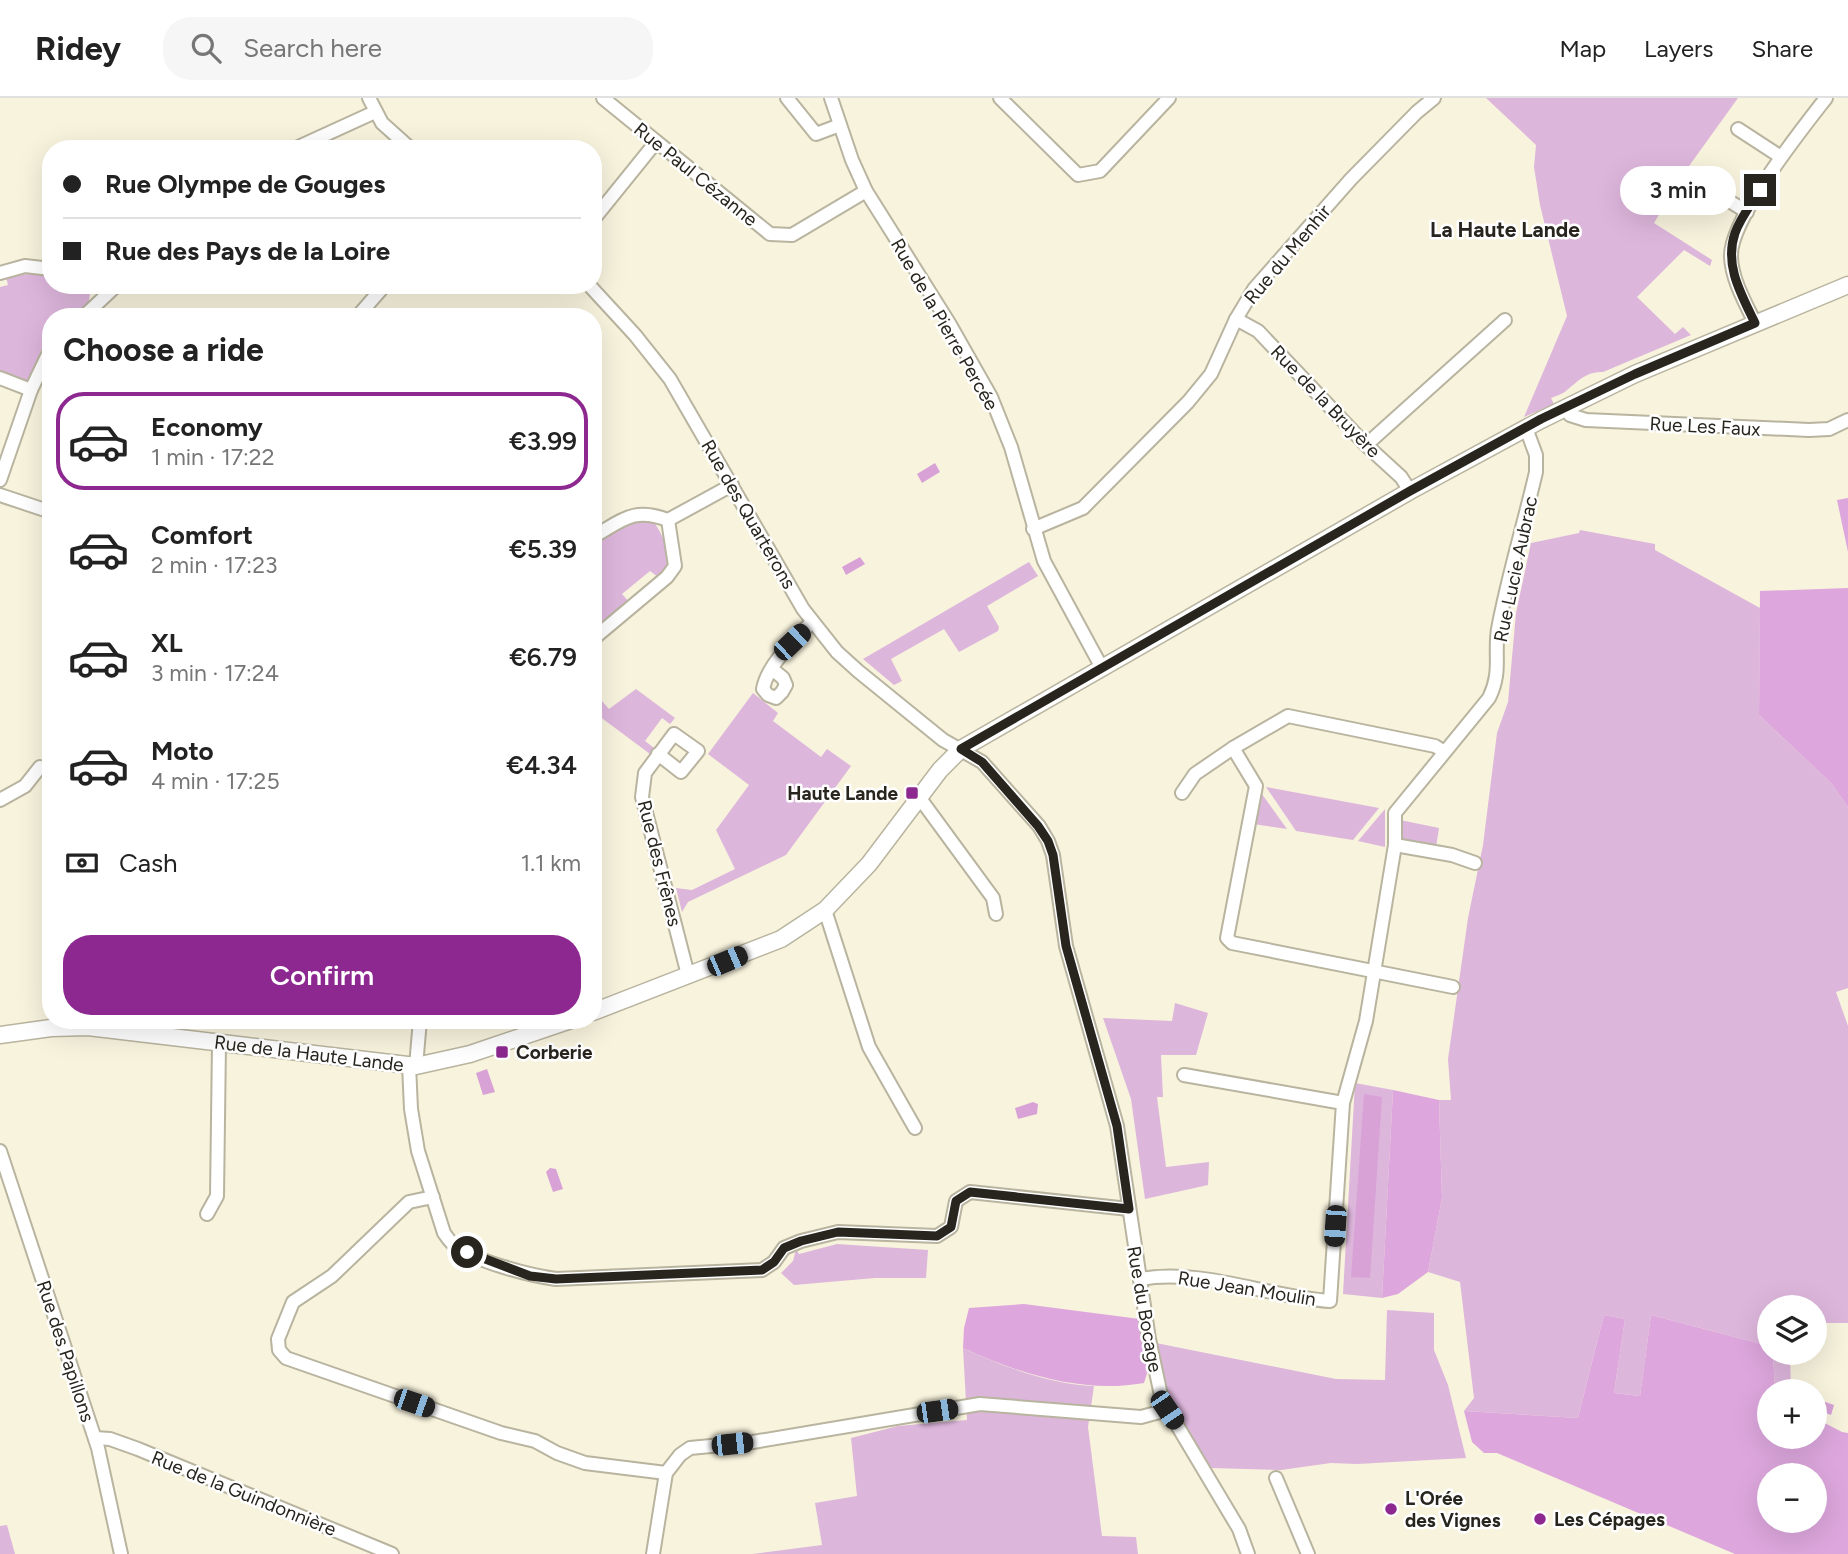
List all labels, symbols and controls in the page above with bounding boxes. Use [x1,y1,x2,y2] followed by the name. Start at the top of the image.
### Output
[163,17,653,80] search box
[35,29,121,68] text: Ridey
[187,29,225,67] icon: search
[243,32,382,64] text: Search here
[1559,34,1606,63] text: Map
[1644,34,1713,63] text: Layers
[1751,34,1813,63] text: Share
[629,118,762,231] street label: Rue Paul Cézanne
[1620,166,1736,214] callout: 3 min
[105,168,385,200] text: Rue Olympe de Gouges
[1744,174,1776,206] route end
[1650,176,1706,204] text: 3 min
[1239,200,1336,309] street label: Rue du Menhir
[1430,217,1580,242] district label: La Haute Lande
[886,234,1003,414] street label: Rue de la Pierre Percée
[105,235,390,267] text: Rue des Pays de la Loire
[63,331,264,369] text: Choose a ride
[1266,340,1385,463] street label: Rue de la Bruyère
[67,410,130,473] icon: car
[151,411,263,443] text: Economy
[1649,412,1761,441] street label: Rue Les Faux
[509,425,577,457] text: €3.99
[696,436,801,593] street label: Rue des Quarterons
[151,443,275,471] text: 1 min · 17:22
[1489,494,1542,644] street label: Rue Lucie Aubrac
[67,518,130,581] icon: car
[151,519,253,551] text: Comfort
[509,533,577,565] text: €5.39
[151,551,278,579] text: 2 min · 17:23
[770,620,815,664] car
[67,626,130,689] icon: car
[151,627,183,659] text: XL
[509,641,577,673] text: €6.79
[151,659,279,687] text: 3 min · 17:24
[67,734,130,797] icon: car
[151,735,214,767] text: Moto
[506,749,577,781] text: €4.34
[151,767,280,795] text: 4 min · 17:25
[787,782,898,805] place label: Haute Lande
[904,785,920,801] marker: Haute Lande
[633,798,686,929] street label: Rue des Frênes
[63,844,101,882] icon: cash
[119,847,178,879] text: Cash
[521,849,581,877] text: 1.1 km
[63,935,581,1015] button: Confirm
[704,943,751,979] car
[213,1030,405,1077] street label: Rue de la Haute Lande
[516,1041,593,1064] place label: Corberie
[494,1044,510,1060] marker: Corberie
[1324,1204,1347,1248] car
[451,1236,483,1268] route start
[1122,1244,1167,1374] street label: Rue du Bocage
[1176,1266,1318,1311] street label: Rue Jean Moulin
[32,1277,99,1425] street label: Rue des Papillons
[1757,1295,1827,1533] map controls
[1757,1295,1827,1365] button: layers
[1757,1379,1827,1449] button: +
[391,1386,438,1420] car
[1147,1387,1188,1433] car
[915,1398,960,1424] car
[711,1431,754,1457] car
[148,1446,340,1541] street label: Rue de la Guindonnière
[1757,1463,1827,1533] button: −
[1405,1487,1501,1532] place label: L'Orée des Vignes
[1383,1501,1399,1517] marker: L'Orée des Vignes
[1554,1508,1665,1531] place label: Les Cépages
[1532,1511,1548,1527] marker: Les Cépages

